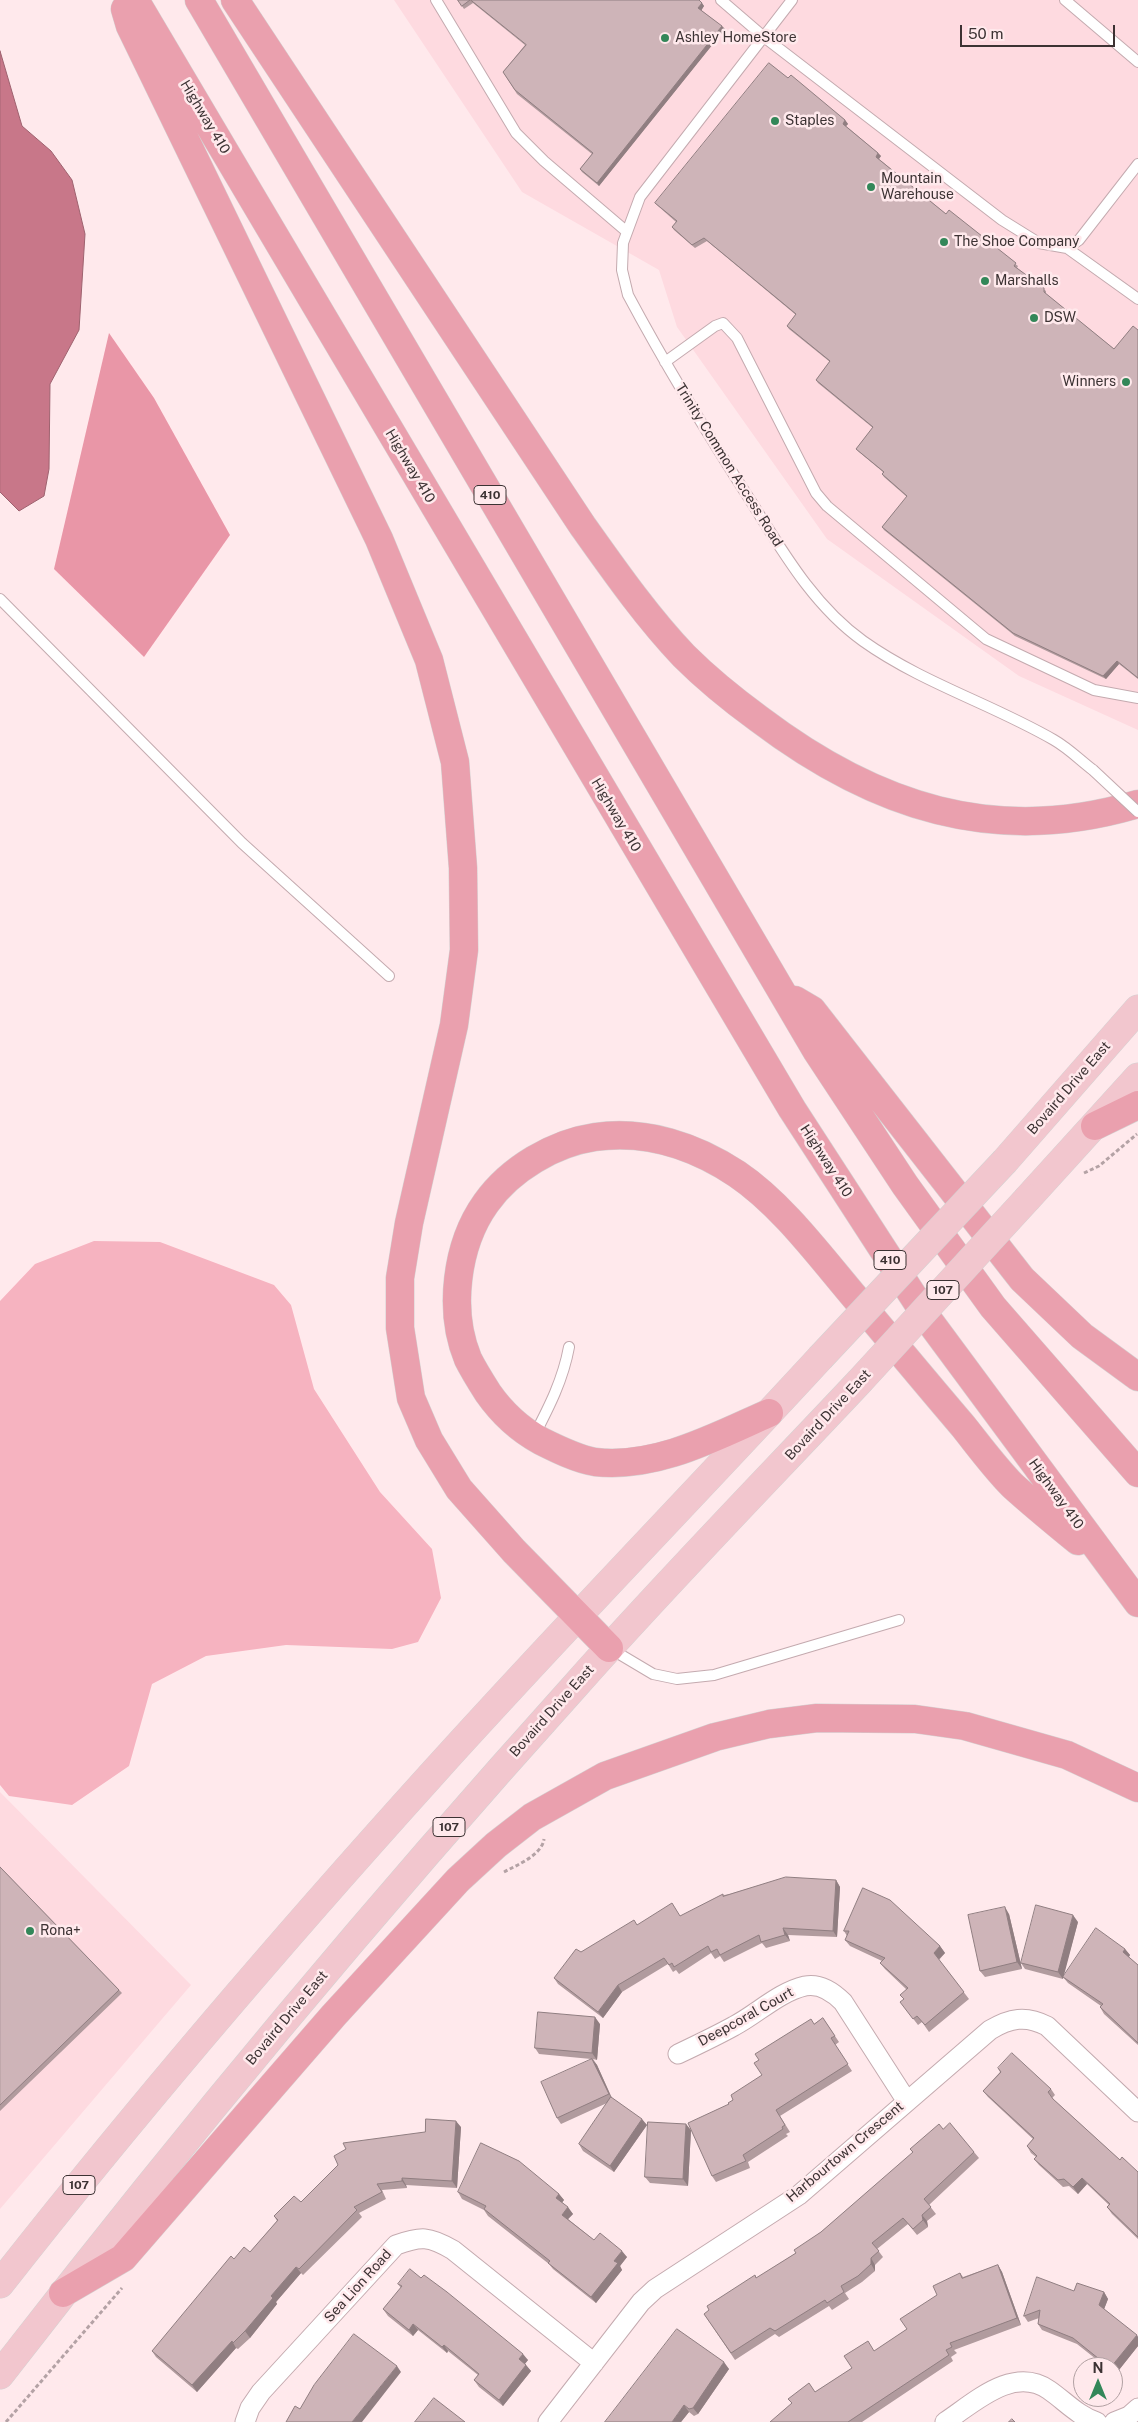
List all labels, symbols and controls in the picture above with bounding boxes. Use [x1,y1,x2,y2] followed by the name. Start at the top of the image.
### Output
[963,15,1118,47] scale bar
[968,25,1003,42] text: 50 m
[675,30,797,46] place label: Ashley HomeStore
[659,32,671,44] marker: Ashley HomeStore
[176,77,234,157] street label: Highway 410
[785,113,834,129] place label: Staples
[769,115,781,127] marker: Staples
[881,171,954,203] place label: Mountain Warehouse
[865,181,877,193] marker: Mountain Warehouse
[954,234,1079,250] place label: The Shoe Company
[938,236,950,248] marker: The Shoe Company
[995,273,1059,289] place label: Marshalls
[979,275,991,287] marker: Marshalls
[1044,310,1076,326] place label: DSW
[1028,312,1040,324] marker: DSW
[1062,374,1116,390] place label: Winners
[1120,376,1132,388] marker: Winners
[672,380,786,550] street label: Trinity Common Access Road
[381,426,439,506] street label: Highway 410
[474,486,506,504] road number: 410
[587,775,645,855] street label: Highway 410
[1024,1038,1114,1138] street label: Bovaird Drive East
[796,1122,856,1200] street label: Highway 410
[874,1250,906,1270] road number: 410
[927,1280,959,1300] road number: 107
[782,1366,874,1464] street label: Bovaird Drive East
[1025,1456,1087,1532] street label: Highway 410
[506,1662,598,1760] street label: Bovaird Drive East
[433,1818,465,1836] road number: 107
[40,1923,81,1939] place label: Rona+
[24,1925,36,1937] marker: Rona+
[243,1967,331,2069] street label: Bovaird Drive East
[695,1984,797,2050] street label: Deepcoral Court
[783,2098,907,2206] street label: Harbourtown Crescent
[63,2176,95,2194] road number: 107
[321,2246,395,2326] street label: Sea Lion Road
[1073,2357,1123,2407] north arrow
[1093,2360,1103,2376] text: N

